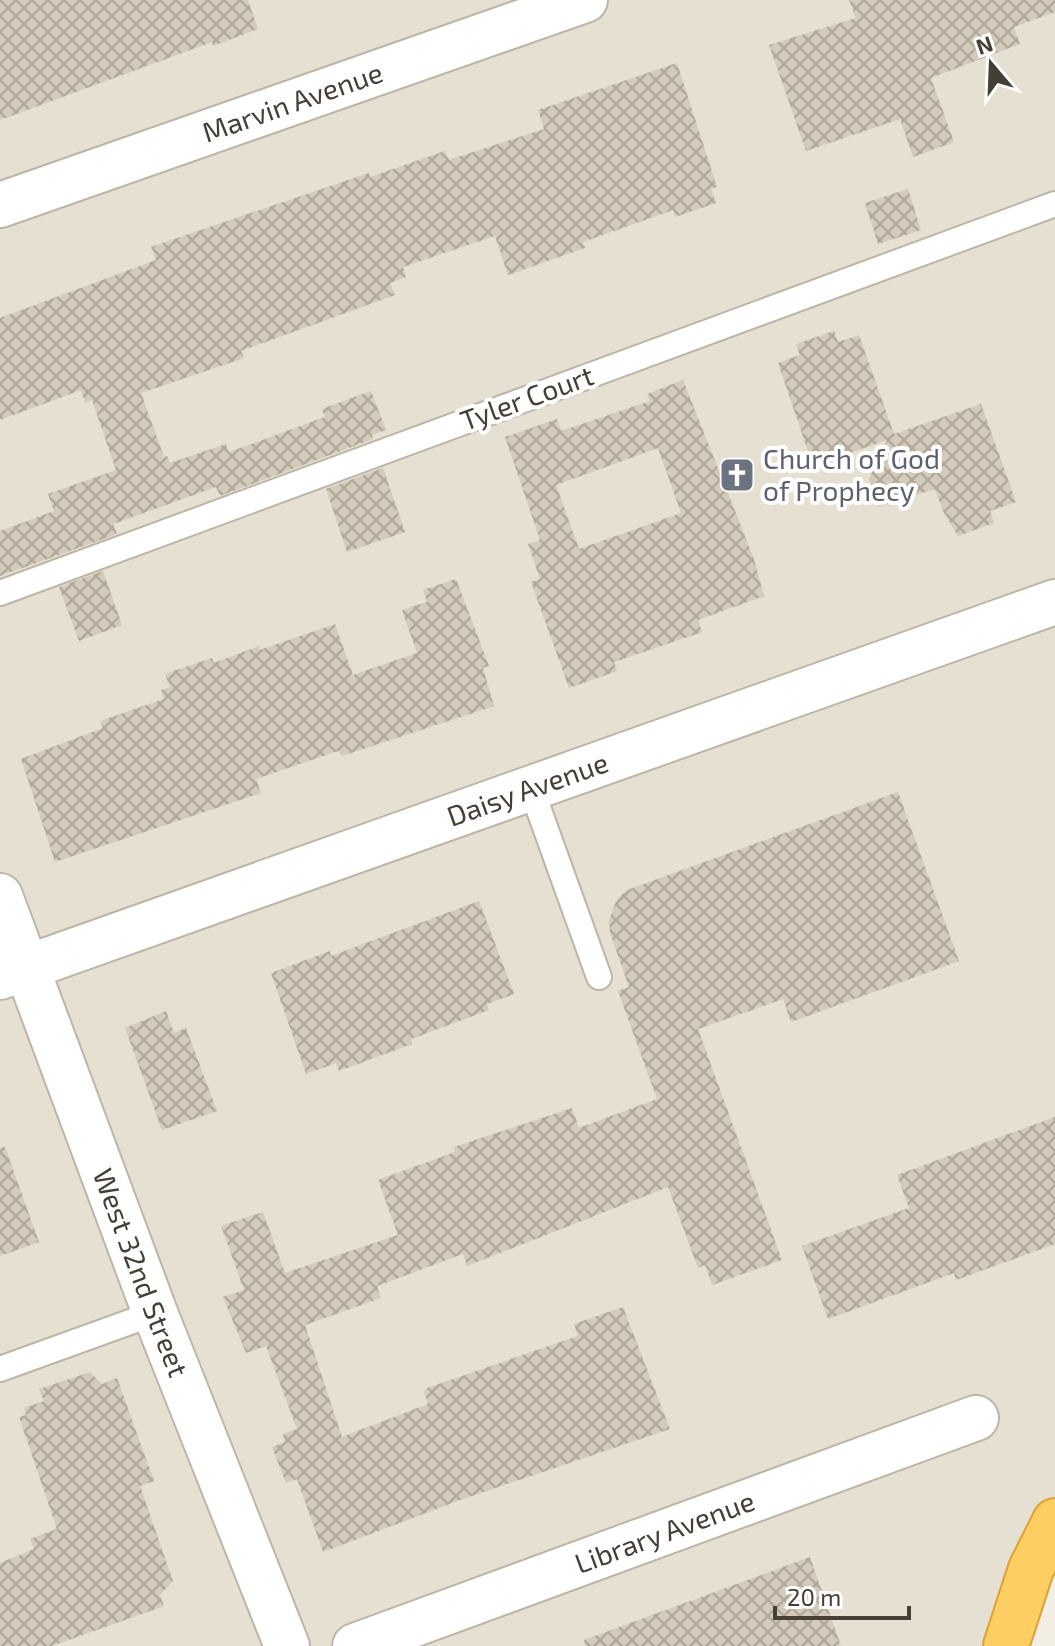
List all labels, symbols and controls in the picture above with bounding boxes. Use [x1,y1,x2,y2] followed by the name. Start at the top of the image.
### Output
[951,24,1031,104] north arrow
[972,29,996,59] text: N
[198,54,387,149] street label: Marvin Avenue
[456,357,598,437] street label: Tyler Court
[763,441,940,507] place label: Church of God of Prophecy
[718,456,756,494] church icon: Church of God of Prophecy
[442,744,613,833] street label: Daisy Avenue
[87,1163,196,1381] street label: West 32nd Street
[570,1483,759,1580] street label: Library Avenue
[775,1570,909,1620] scale bar
[787,1582,841,1611] text: 20 m

